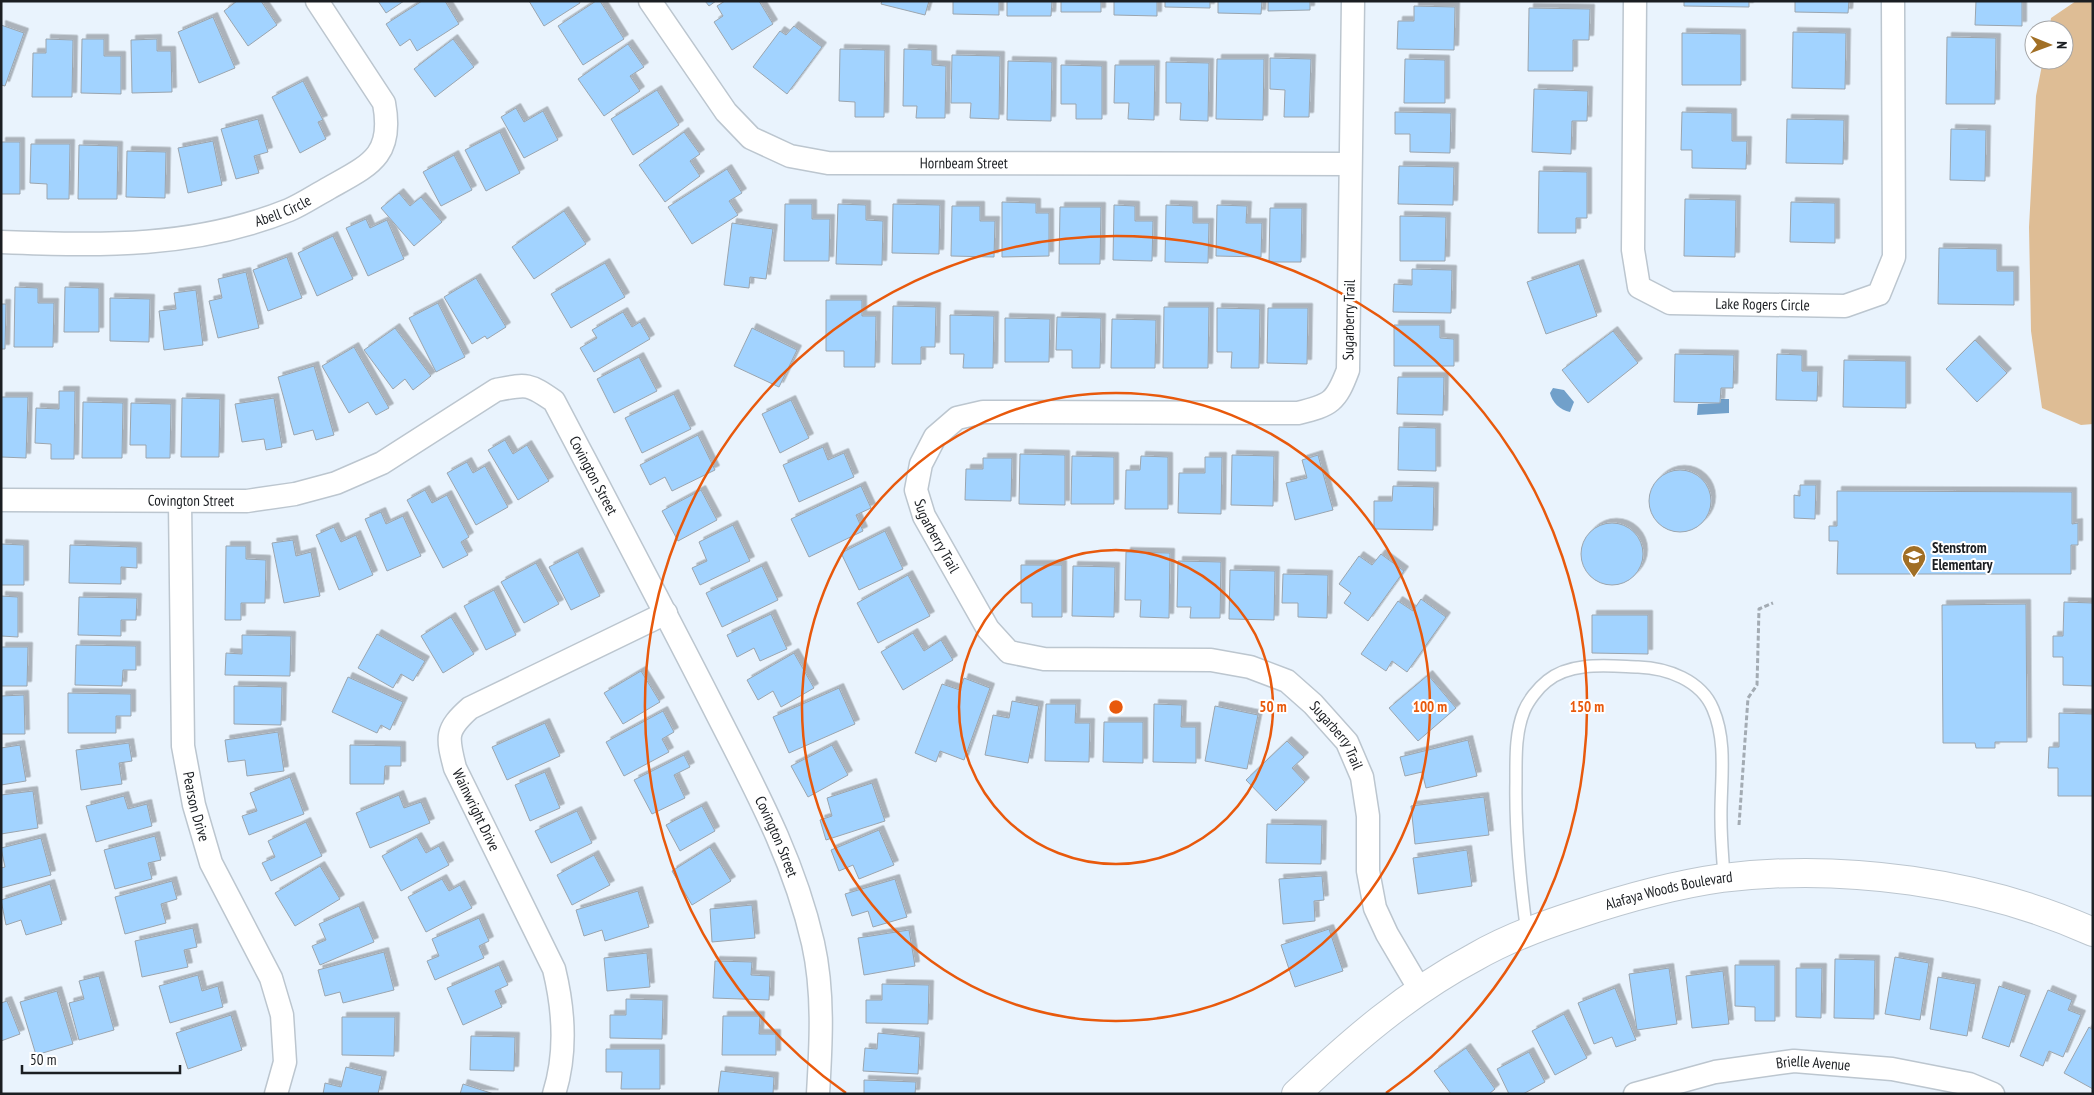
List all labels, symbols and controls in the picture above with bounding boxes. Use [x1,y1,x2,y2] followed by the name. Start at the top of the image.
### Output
[2024,20,2074,70] north arrow
[2053,41,2071,49] text: N
[920,153,1008,172] street label: Hornbeam Street
[252,190,314,231] street label: Abell Circle
[1338,279,1359,361] street label: Sugarberry Trail
[1715,294,1810,314] street label: Lake Rogers Circle
[565,433,622,518] street label: Covington Street
[148,491,234,510] street label: Covington Street
[910,497,964,576] street label: Sugarberry Trail
[1932,538,1994,574] place label: Stenstrom Elementary
[1901,544,1927,578] school or university icon: Stenstrom Elementary
[1259,697,1287,716] text: 50 m
[1306,697,1368,773] street label: Sugarberry Trail
[1413,697,1447,716] text: 100 m
[1570,697,1604,716] text: 150 m
[1107,698,1125,716] centre of rings
[448,765,505,854] street label: Wainwright Drive
[179,770,214,844] street label: Pearson Drive
[751,793,803,880] street label: Covington Street
[1603,867,1734,914] street label: Alafaya Woods Boulevard
[22,1042,180,1074] scale bar
[30,1050,56,1069] text: 50 m
[1775,1051,1851,1075] street label: Brielle Avenue

